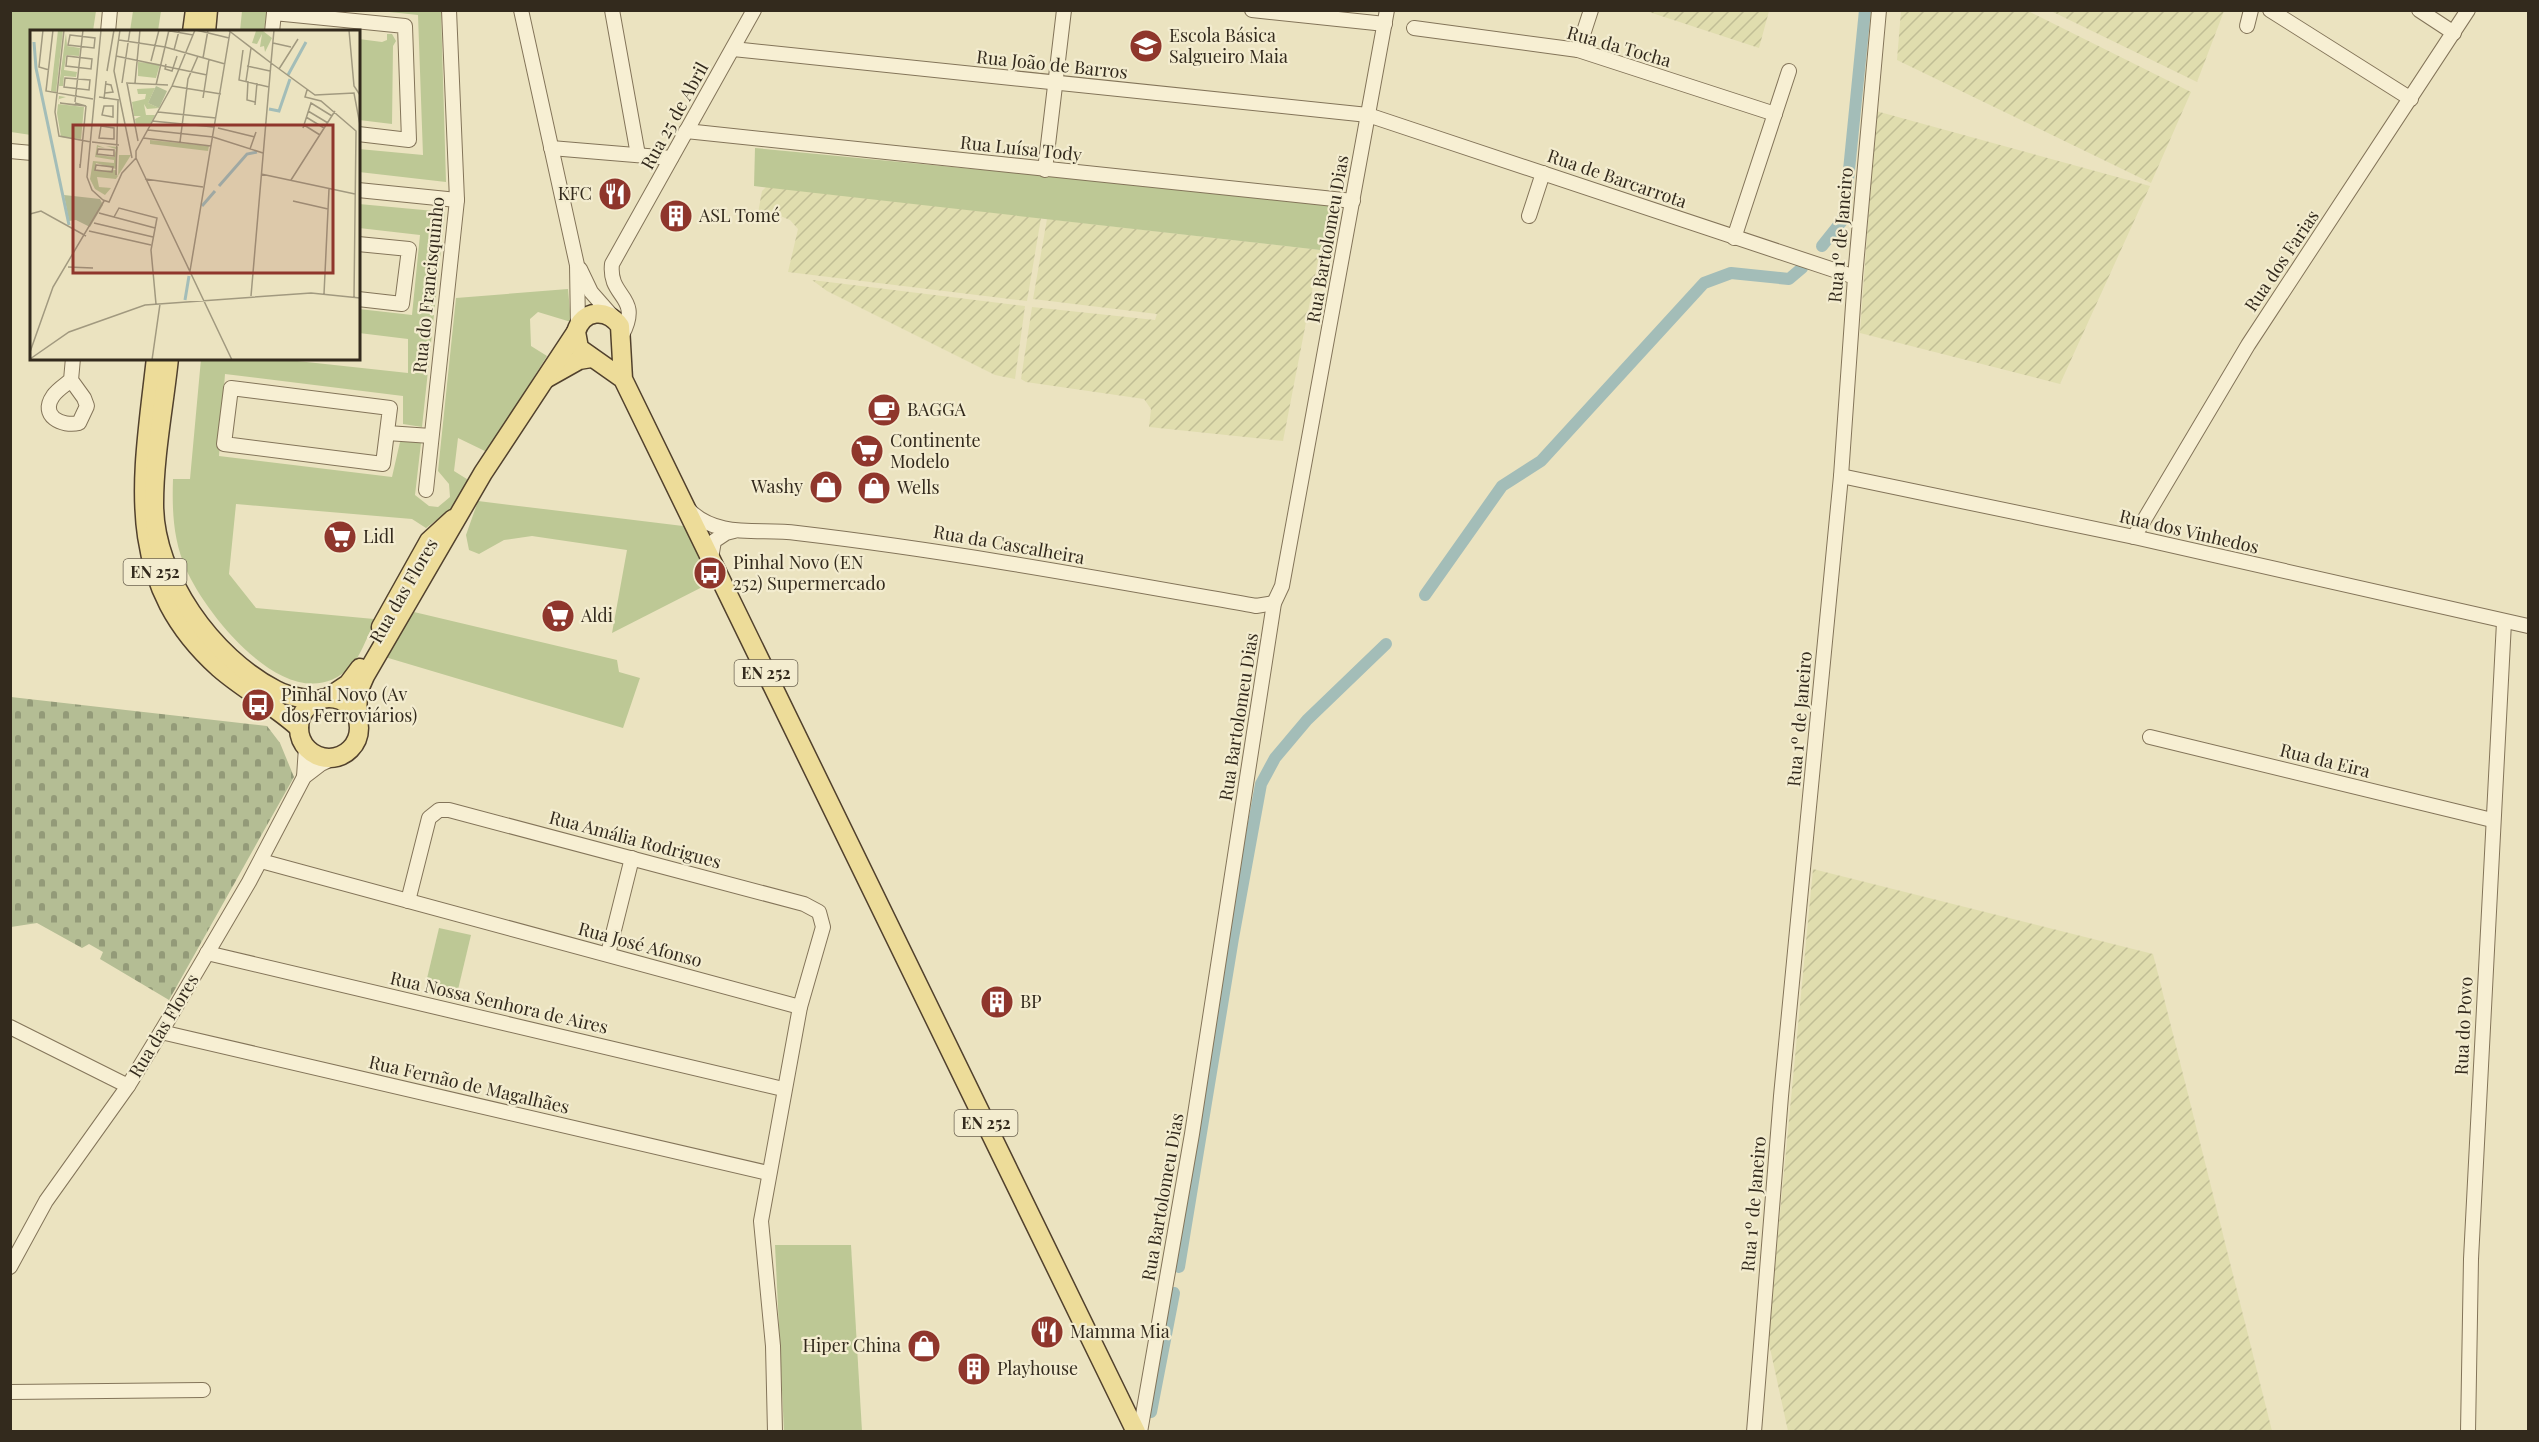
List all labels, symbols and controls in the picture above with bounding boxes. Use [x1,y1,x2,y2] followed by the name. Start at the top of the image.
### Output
[1564,20,1674,72] street label: Rua da Tocha
[1169,23,1288,68] place label: Escola Básica Salgueiro Maia
[1128,28,1164,64] school or university icon: Escola Básica Salgueiro Maia
[30,30,360,360] inset map
[975,44,1129,84] street label: Rua João de Barros
[635,58,713,173] street label: Rua 25 de Abril
[959,130,1083,166] street label: Rua Luísa Tody
[1544,143,1690,213] street label: Rua de Barcarrota
[1300,153,1354,325] street label: Rua Bartolomeu Dias
[1822,166,1858,304] street label: Rua 1º de Janeiro
[597,176,633,212] restaurant icon: KFC
[558,181,592,205] place label: KFC
[407,195,449,374] street label: Rua do Francisquinho
[658,198,694,234] building icon: ASL Tomé
[698,203,780,227] place label: ASL Tomé
[2238,205,2324,316] street label: Rua dos Farias
[866,392,902,428] cafe icon: BAGGA
[907,397,967,421] place label: BAGGA
[890,428,981,473] place label: Continente Modelo
[849,433,885,469] supermarket icon: Continente Modelo
[808,469,844,505] shop icon: Washy
[856,470,892,506] shop icon: Wells
[750,474,803,498] place label: Washy
[896,475,940,499] place label: Wells
[2117,503,2261,559] street label: Rua dos Vinhedos
[322,519,358,555] supermarket icon: Lidl
[932,519,1087,569] street label: Rua da Cascalheira
[363,524,394,548] place label: Lidl
[363,534,443,647] street label: Rua das Flores
[733,550,886,595] place label: Pinhal Novo (EN 252) Supermercado
[692,555,728,591] bus stop icon: Pinhal Novo (EN 252) Supermercado
[124,559,186,585] road number: EN 252
[540,598,576,634] supermarket icon: Aldi
[580,603,613,627] place label: Aldi
[1213,631,1263,803] street label: Rua Bartolomeu Dias
[1781,650,1817,788] street label: Rua 1º de Janeiro
[734,660,798,686] road number: EN 252
[281,682,417,727] place label: Pinhal Novo (Av dos Ferroviários)
[240,687,276,723] bus stop icon: Pinhal Novo (Av dos Ferroviários)
[2278,737,2373,783] street label: Rua da Eira
[547,805,724,874] street label: Rua Amália Rodrigues
[576,916,705,972] street label: Rua José Afonso
[388,965,611,1039] street label: Rua Nossa Senhora de Aires
[123,969,204,1082] street label: Rua das Flores
[2448,976,2478,1076] street label: Rua do Povo
[979,984,1015,1020] building icon: BP
[1020,989,1042,1013] place label: BP
[367,1049,572,1119] street label: Rua Fernão de Magalhães
[954,1110,1018,1136] road number: EN 252
[1135,1111,1189,1283] street label: Rua Bartolomeu Dias
[1735,1135,1771,1273] street label: Rua 1º de Janeiro
[1029,1314,1065,1350] restaurant icon: Mamma Mia
[1070,1319,1170,1343] place label: Mamma Mia
[906,1328,942,1364] shop icon: Hiper China
[802,1333,901,1357] place label: Hiper China
[956,1351,992,1387] building icon: Playhouse
[997,1356,1078,1380] place label: Playhouse

